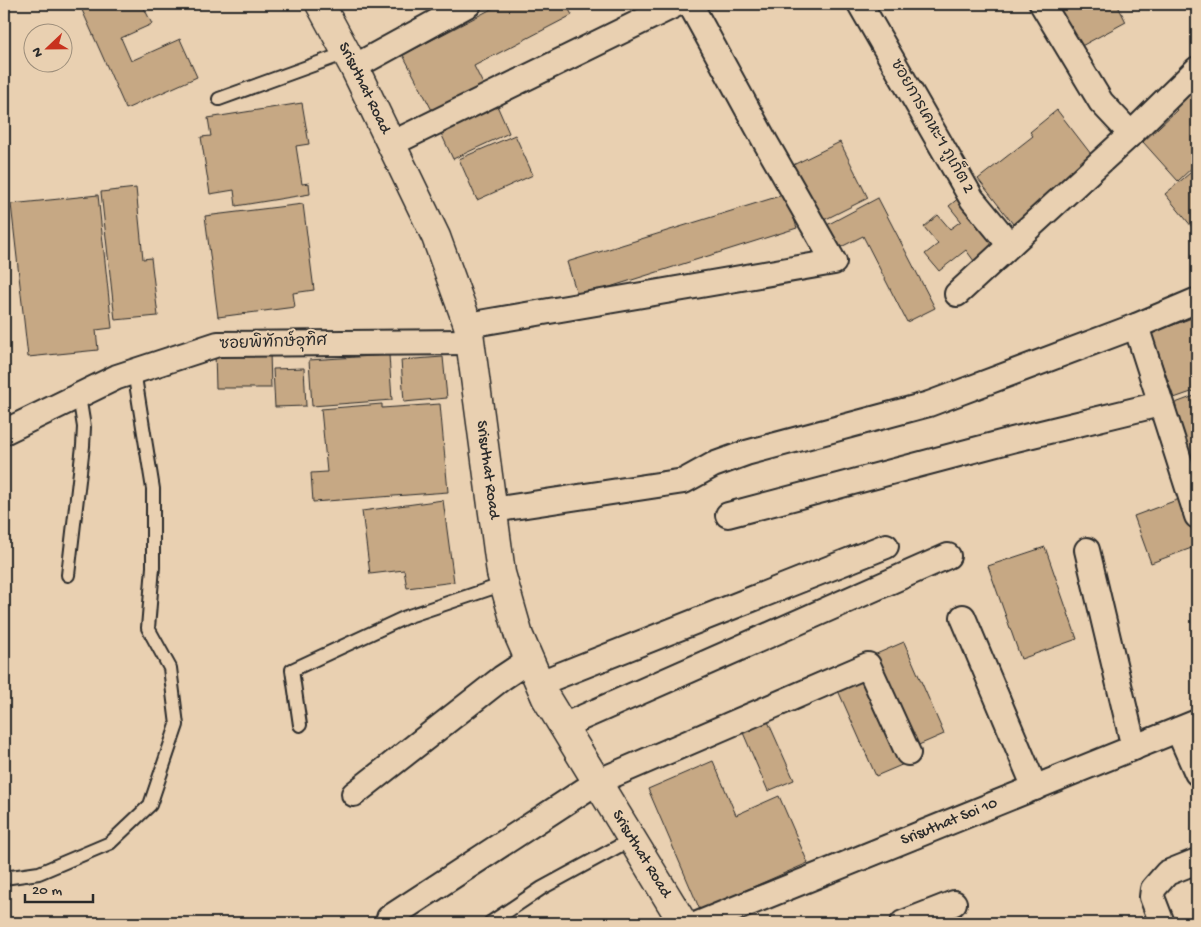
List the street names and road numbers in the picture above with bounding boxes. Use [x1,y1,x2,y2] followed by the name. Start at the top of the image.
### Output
[333,39,395,138] street label: Srisuthat Road
[885,54,982,198] street label: ซอยการเคหะฯ ภูเก็ต 2
[219,328,329,355] street label: ซอยพิทักษ์อุทิศ
[471,419,503,522] street label: Srisuthat Road
[898,794,1001,850] street label: Srisuthat Soi 10
[607,807,676,903] street label: Srisuthat Road

